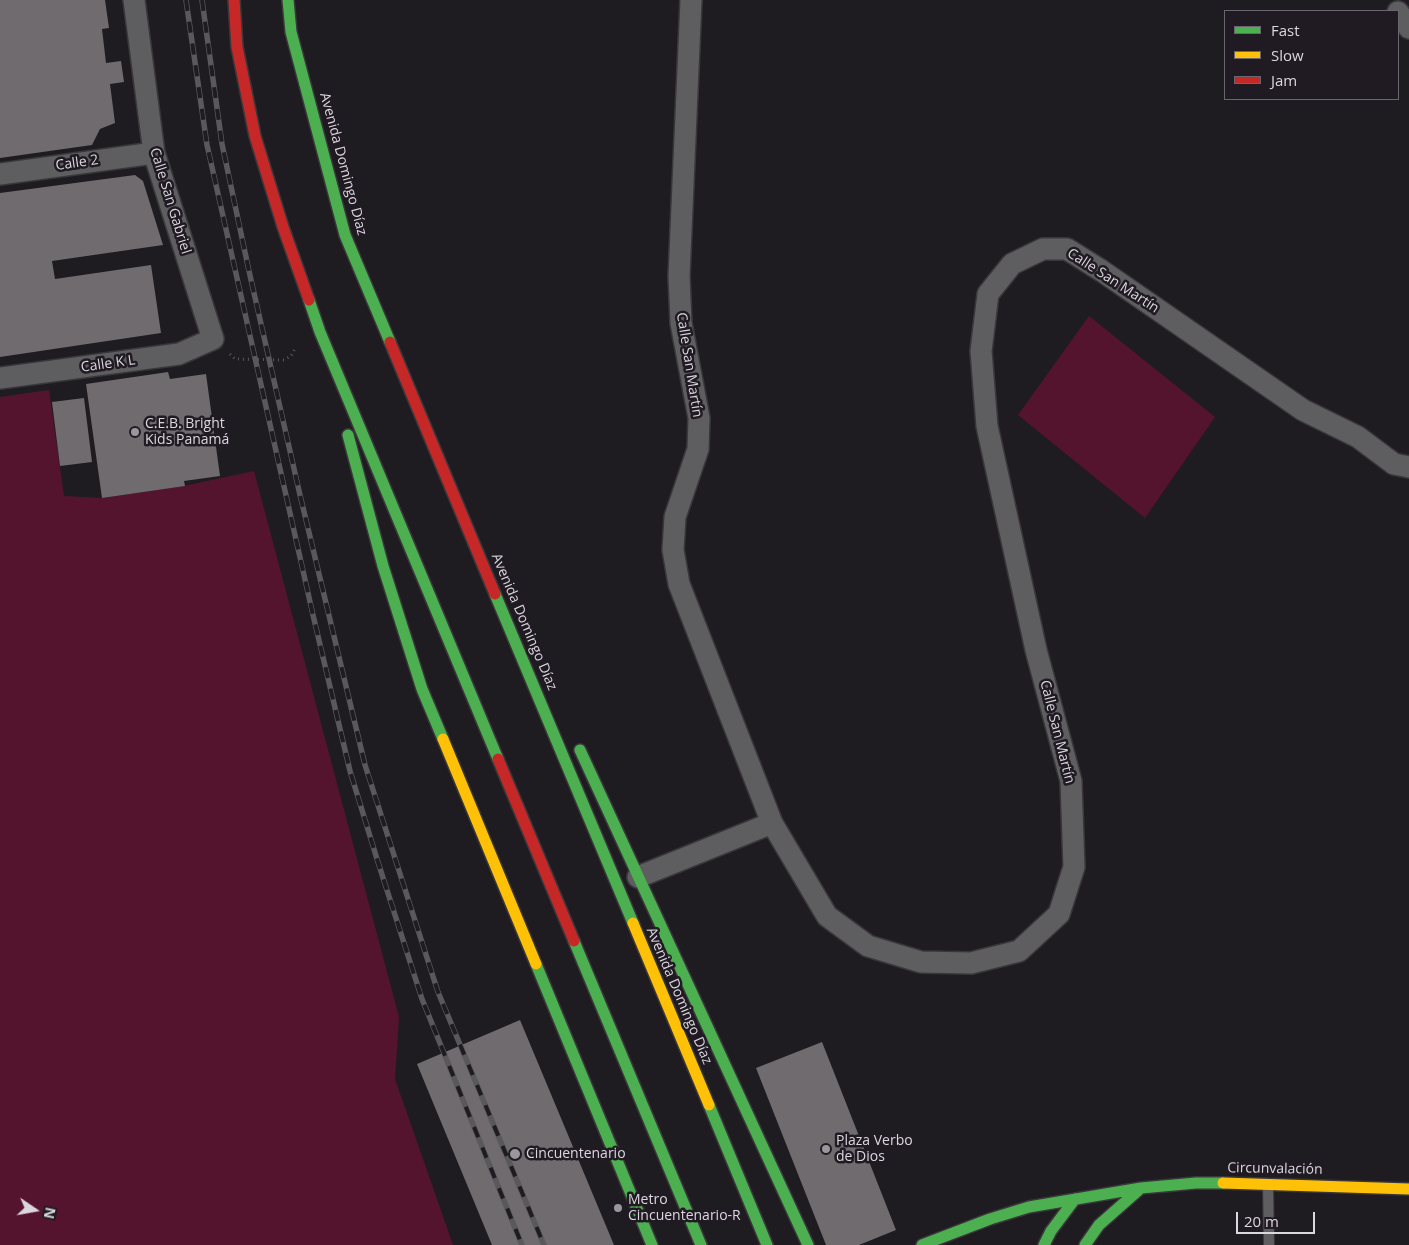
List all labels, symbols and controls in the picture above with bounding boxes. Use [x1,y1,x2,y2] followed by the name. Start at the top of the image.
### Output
[1224,10,1399,100] legend
[1271,20,1300,40] text: Fast
[1271,45,1304,65] text: Slow
[1271,70,1297,90] text: Jam
[316,91,370,237] street label: Avenida Domingo Díaz
[146,146,194,256] street label: Calle San Gabriel
[54,152,100,174] street label: Calle 2
[1064,245,1162,317] street label: Calle San Martín
[672,311,706,419] street label: Calle San Martín
[80,352,136,376] street label: Calle K L
[145,416,229,448] place label: C.E.B. Bright Kids Panamá
[129,426,141,438] marker: C.E.B. Bright Kids Panamá
[488,551,560,693] street label: Avenida Domingo Díaz
[1036,679,1078,785] street label: Calle San Martín
[643,925,715,1067] street label: Avenida Domingo Díaz
[836,1133,913,1166] place label: Plaza Verbo de Dios
[820,1143,832,1155] marker: Plaza Verbo de Dios
[526,1146,626,1162] place label: Cincuentenario
[508,1147,522,1161] marker: Cincuentenario
[1227,1160,1323,1178] street label: Circunvalación
[10,1185,60,1235] north arrow
[628,1192,741,1224] place label: Metro Cincuentenario-R
[612,1202,624,1214] marker: Metro Cincuentenario-R
[1239,1202,1318,1234] scale bar
[40,1206,61,1221] text: N
[1244,1211,1279,1231] text: 20 m

